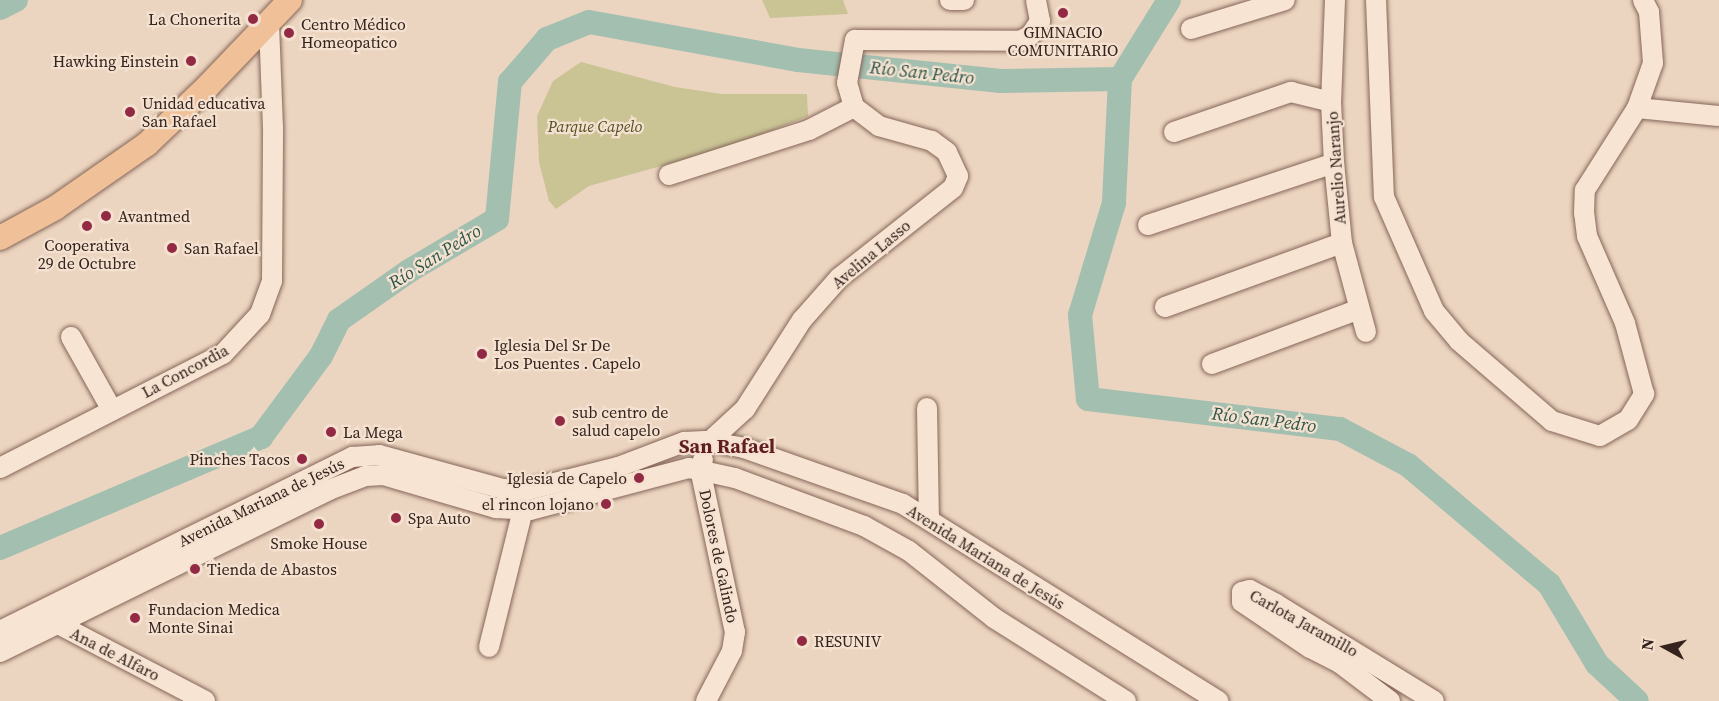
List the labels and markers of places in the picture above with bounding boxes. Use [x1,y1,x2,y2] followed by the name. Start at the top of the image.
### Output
[1056,6,1070,20] marker: GIMNACIO COMUNITARIO
[148,9,241,29] place label: La Chonerita
[246,12,260,26] marker: La Chonerita
[301,14,406,52] place label: Centro Médico Homeopatico
[1008,22,1118,60] place label: GIMNACIO COMUNITARIO
[282,26,296,40] marker: Centro Médico Homeopatico
[53,51,179,71] place label: Hawking Einstein
[184,54,198,68] marker: Hawking Einstein
[142,93,265,131] place label: Unidad educativa San Rafael
[123,105,137,119] marker: Unidad educativa San Rafael
[118,206,190,226] place label: Avantmed
[99,209,113,223] marker: Avantmed
[80,219,94,233] marker: Cooperativa 29 de Octubre
[38,235,136,273] place label: Cooperativa 29 de Octubre
[184,238,259,258] place label: San Rafael
[165,241,179,255] marker: San Rafael
[494,335,641,373] place label: Iglesia Del Sr De Los Puentes . Capelo
[475,347,489,361] marker: Iglesia Del Sr De Los Puentes . Capelo
[572,402,668,440] place label: sub centro de salud capelo
[553,414,567,428] marker: sub centro de salud capelo
[343,422,403,442] place label: La Mega
[324,425,338,439] marker: La Mega
[189,449,290,469] place label: Pinches Tacos
[295,452,309,466] marker: Pinches Tacos
[507,468,627,488] place label: Iglesia de Capelo
[632,471,646,485] marker: Iglesia de Capelo
[482,494,594,514] place label: el rincon lojano
[599,497,613,511] marker: el rincon lojano
[408,508,471,528] place label: Spa Auto
[389,511,403,525] marker: Spa Auto
[312,517,326,531] marker: Smoke House
[271,533,367,553] place label: Smoke House
[207,559,337,579] place label: Tienda de Abastos
[188,562,202,576] marker: Tienda de Abastos
[148,599,280,637] place label: Fundacion Medica Monte Sinai
[126,609,144,627] marker: Fundacion Medica Monte Sinai
[814,631,882,651] place label: RESUNIV
[795,634,809,648] marker: RESUNIV

